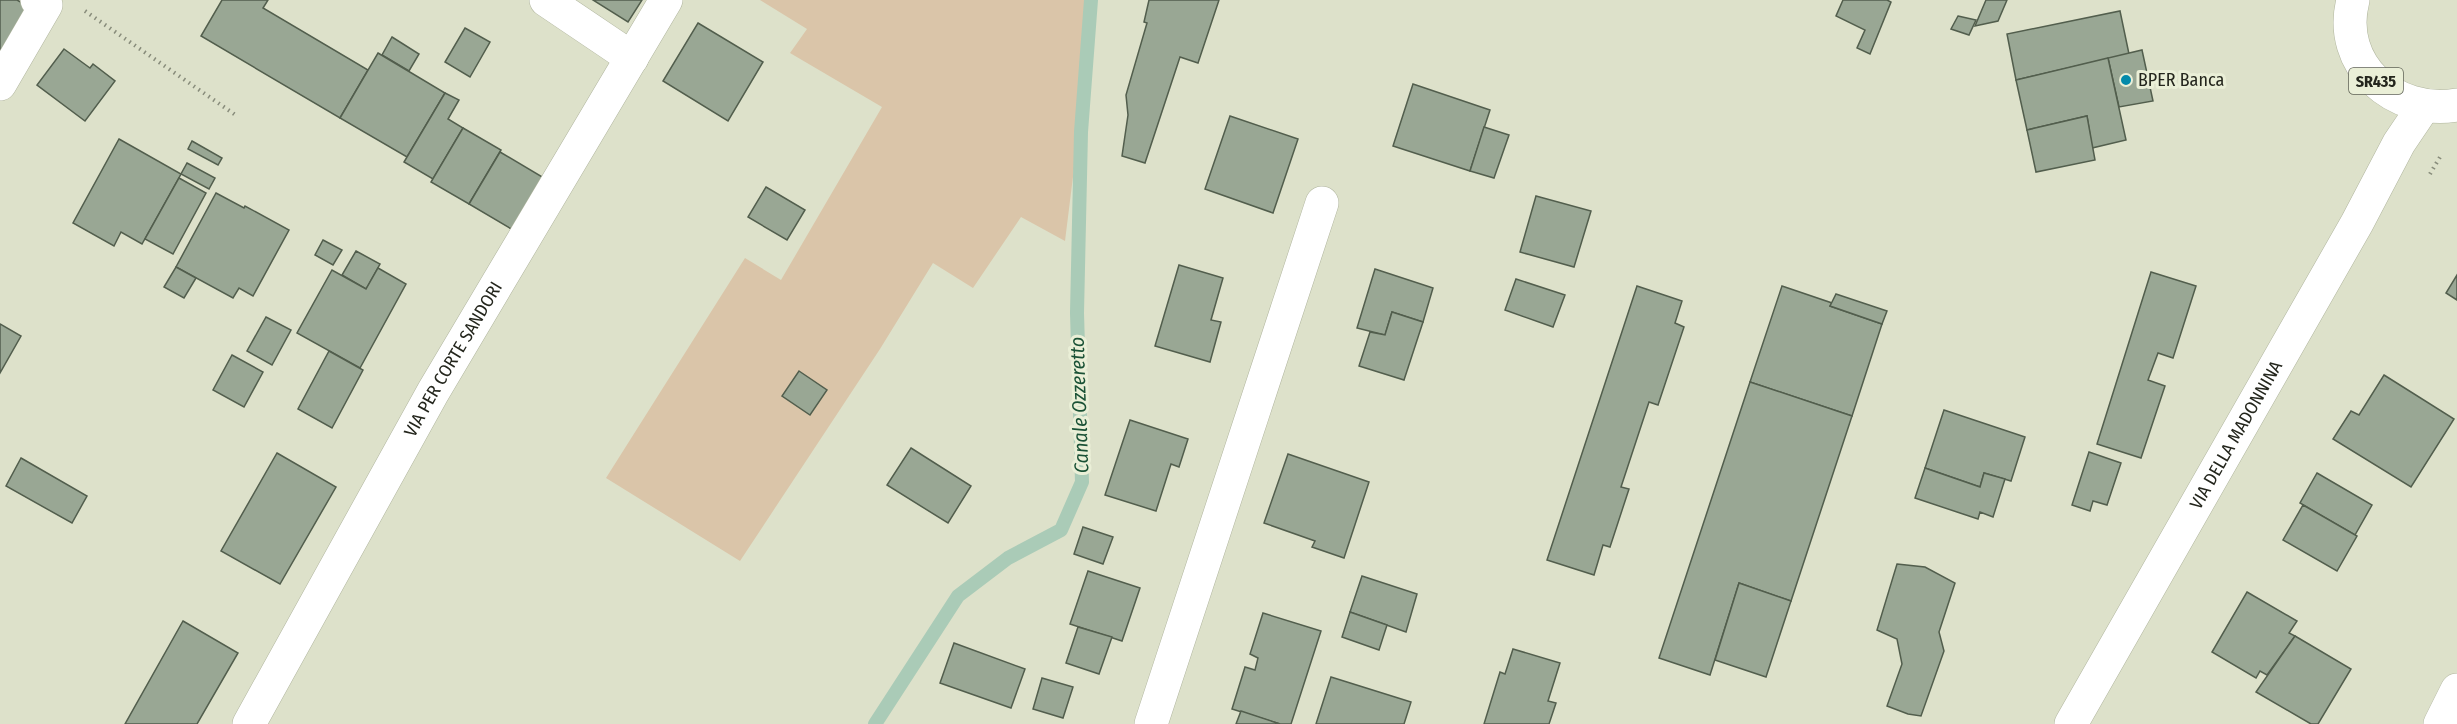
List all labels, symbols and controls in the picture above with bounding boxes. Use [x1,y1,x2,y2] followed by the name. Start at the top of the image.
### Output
[2349,68,2403,94] road number: SR435
[2138,69,2224,91] place label: BPER Banca
[2119,73,2133,87] marker: BPER Banca
[399,278,507,441] street label: VIA PER CORTE SANDORI
[1065,336,1093,474] water label: Canale Ozzeretto
[2185,356,2287,513] street label: VIA DELLA MADONNINA

